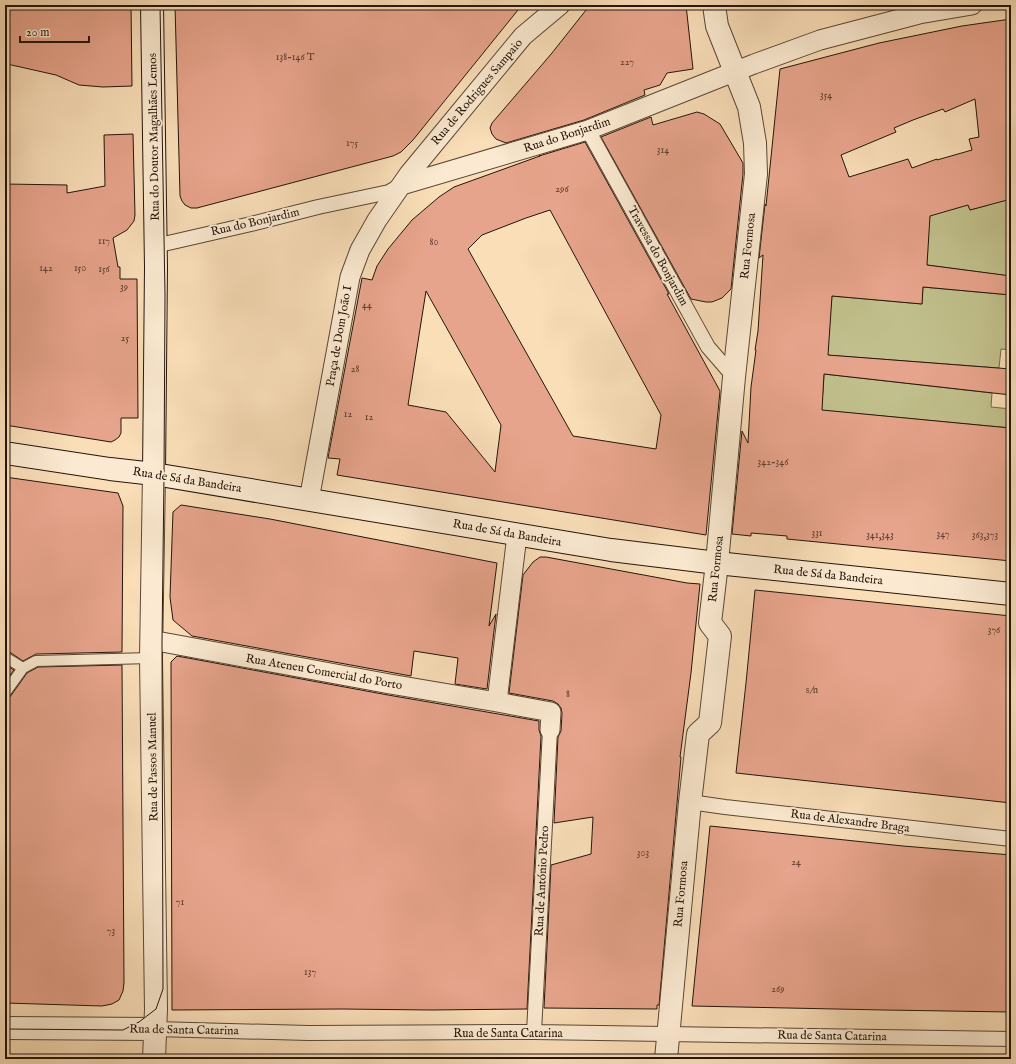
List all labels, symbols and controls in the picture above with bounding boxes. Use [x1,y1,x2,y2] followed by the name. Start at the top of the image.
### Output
[20,18,89,44] scale bar
[26,25,49,40] text: 20 m
[428,35,527,149] street label: Rua de Rodrigues Sampaio
[276,51,315,64] house number: 138-146 T
[145,53,163,221] street label: Rua do Doutor Magalhães Lemos
[620,56,634,69] house number: 227
[820,89,832,102] house number: 354
[522,114,612,156] street label: Rua do Bonjardim
[346,137,358,150] house number: 175
[657,144,669,157] house number: 314
[555,183,569,196] house number: 296
[624,203,692,309] street label: Travessa do Bonjardim
[209,205,301,239] street label: Rua do Bonjardim
[737,211,759,280] street label: Rua Formosa
[98,235,110,248] house number: 117
[430,236,438,249] house number: 80
[39,262,53,275] house number: 142
[74,262,86,275] house number: 150
[98,263,111,276] house number: 156
[120,281,128,294] house number: 39
[323,284,356,388] street label: Praça de Dom João I
[362,299,372,312] house number: 44
[121,332,130,345] house number: 25
[351,363,359,376] house number: 28
[344,408,353,421] house number: 12
[365,411,374,424] house number: 12
[758,456,789,469] house number: 342-346
[131,464,243,496] street label: Rua de Sá da Bandeira
[452,516,563,550] street label: Rua de Sá da Bandeira
[811,527,823,540] house number: 331
[936,528,950,541] house number: 347
[866,529,894,542] house number: 341,343
[972,529,999,542] house number: 363,373
[705,534,727,603] street label: Rua Formosa
[773,562,884,588] street label: Rua de Sá da Bandeira
[988,624,1001,637] house number: 376
[244,651,404,693] street label: Rua Ateneu Comercial do Porto
[806,684,819,697] house number: s/n
[566,688,570,701] house number: 8
[145,712,161,822] street label: Rua de Passos Manuel
[790,806,911,836] street label: Rua de Alexandre Braga
[532,825,552,937] street label: Rua de António Pedro
[637,847,649,860] house number: 303
[791,856,801,869] house number: 24
[671,859,691,928] street label: Rua Formosa
[176,896,184,909] house number: 71
[107,925,115,938] house number: 73
[304,966,316,979] house number: 137
[771,983,785,996] house number: 269
[129,1022,240,1038] street label: Rua de Santa Catarina
[453,1026,564,1041] street label: Rua de Santa Catarina
[777,1028,888,1044] street label: Rua de Santa Catarina

